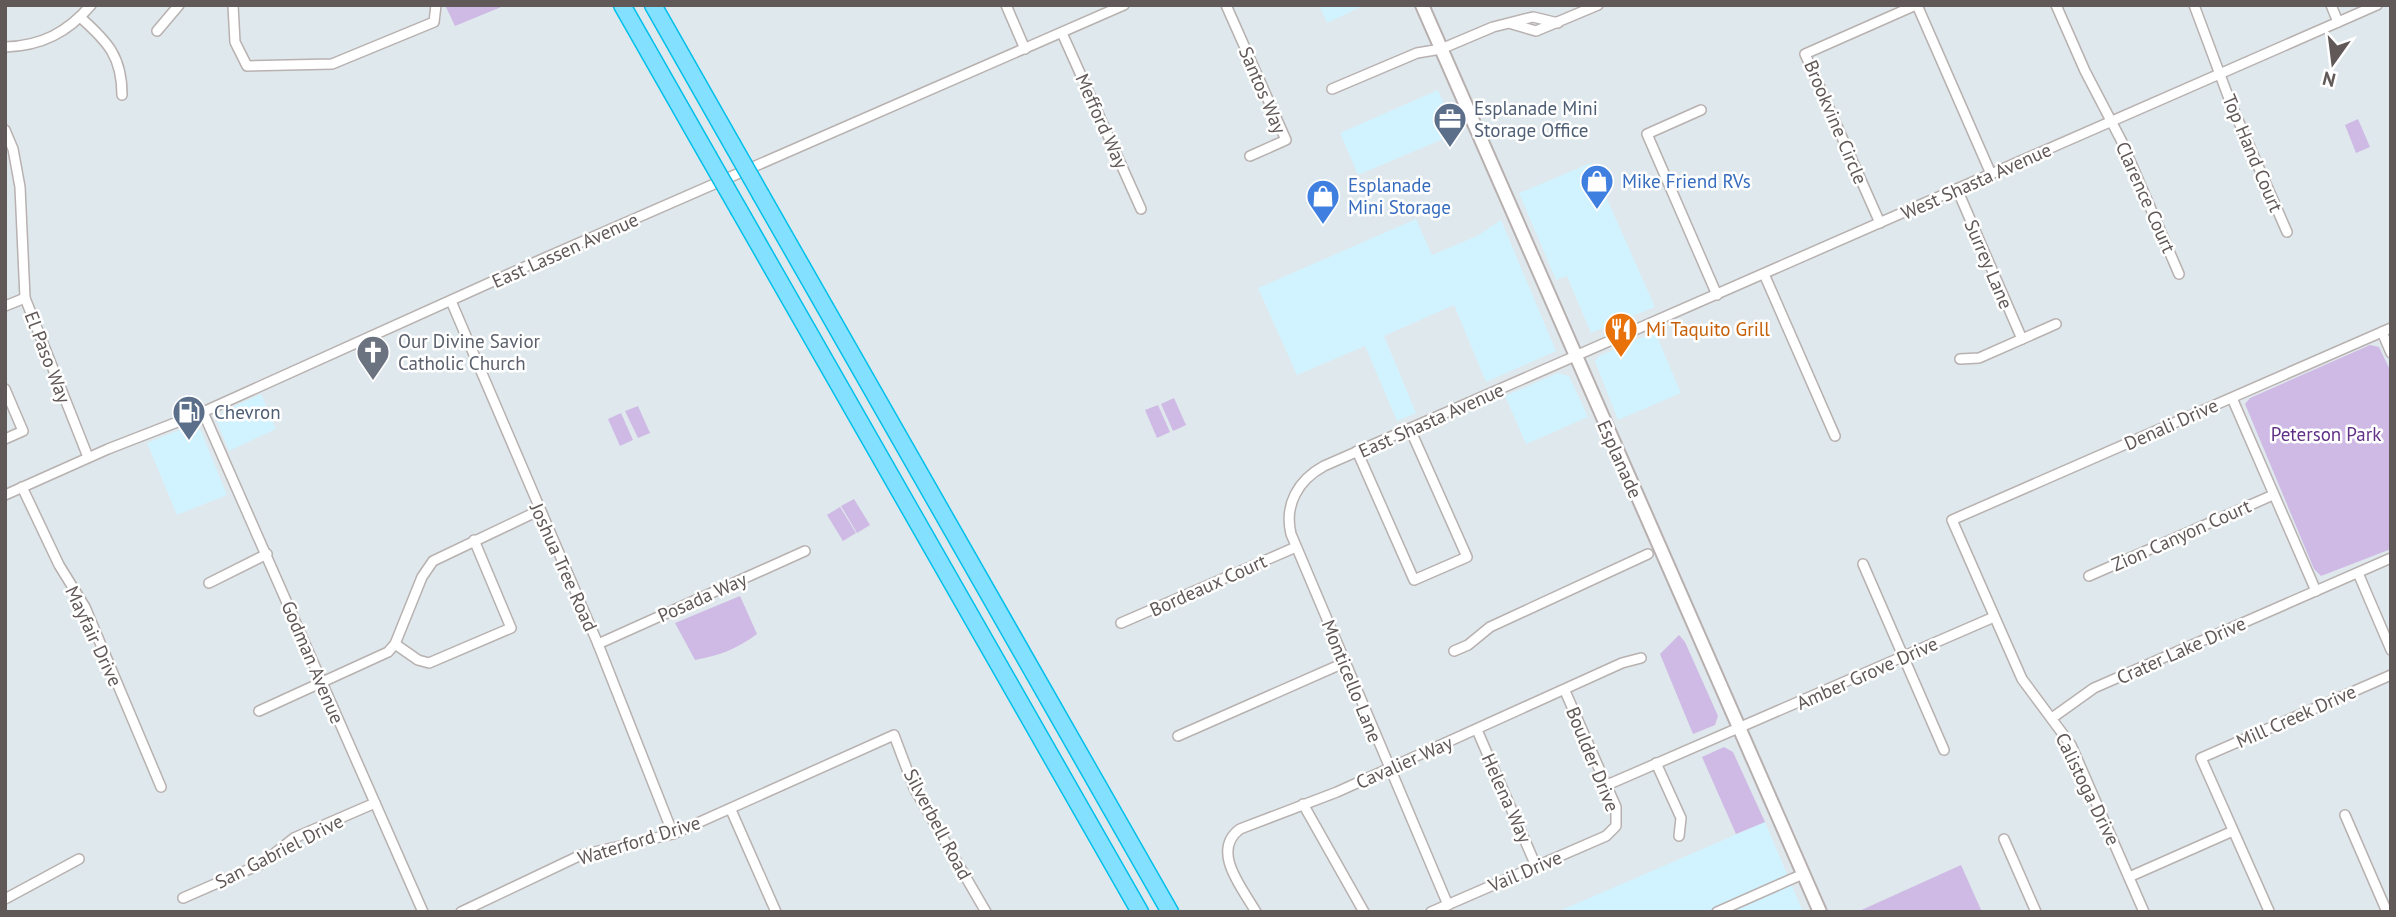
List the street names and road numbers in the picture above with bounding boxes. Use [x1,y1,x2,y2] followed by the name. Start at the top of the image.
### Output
[1234,43,1292,137] street label: Santos Way
[1799,56,1873,188] street label: Brookvine Circle
[1070,70,1134,172] street label: Mefford Way
[2217,90,2289,216] street label: Top Hand Court
[1897,137,2055,225] street label: West Shasta Avenue
[2111,138,2181,257] street label: Clarence Court
[488,207,642,293] street label: East Lassen Avenue
[1959,216,2019,312] street label: Surrey Lane
[20,308,77,406] street label: El Paso Way
[1355,377,1507,463] street label: East Shasta Avenue
[2120,393,2222,455] street label: Denali Drive
[1592,416,1648,502] street label: Esplanade
[2108,493,2255,576] street label: Zion Canyon Court
[525,498,603,635] street label: Joshua Tree Road
[1146,548,1271,622] street label: Bordeaux Court
[654,567,750,627] street label: Posada Way
[60,582,128,690] street label: Mayfair Drive
[276,597,350,727] street label: Godman Avenue
[2113,611,2249,689] street label: Crater Lake Drive
[1316,616,1388,746] street label: Monticello Lane
[1793,631,1941,715] street label: Amber Grove Drive
[2232,679,2360,753] street label: Mill Creek Drive
[1561,703,1625,815] street label: Boulder Drive
[2050,729,2126,849] street label: Calistoga Drive
[1352,730,1456,794] street label: Cavalier Way
[1477,750,1537,847] street label: Helena Way
[899,764,977,884] street label: Silverbell Road
[211,808,347,894] street label: San Gabriel Drive
[575,810,703,870] street label: Waterford Drive
[1484,845,1565,898] street label: Vail Drive

